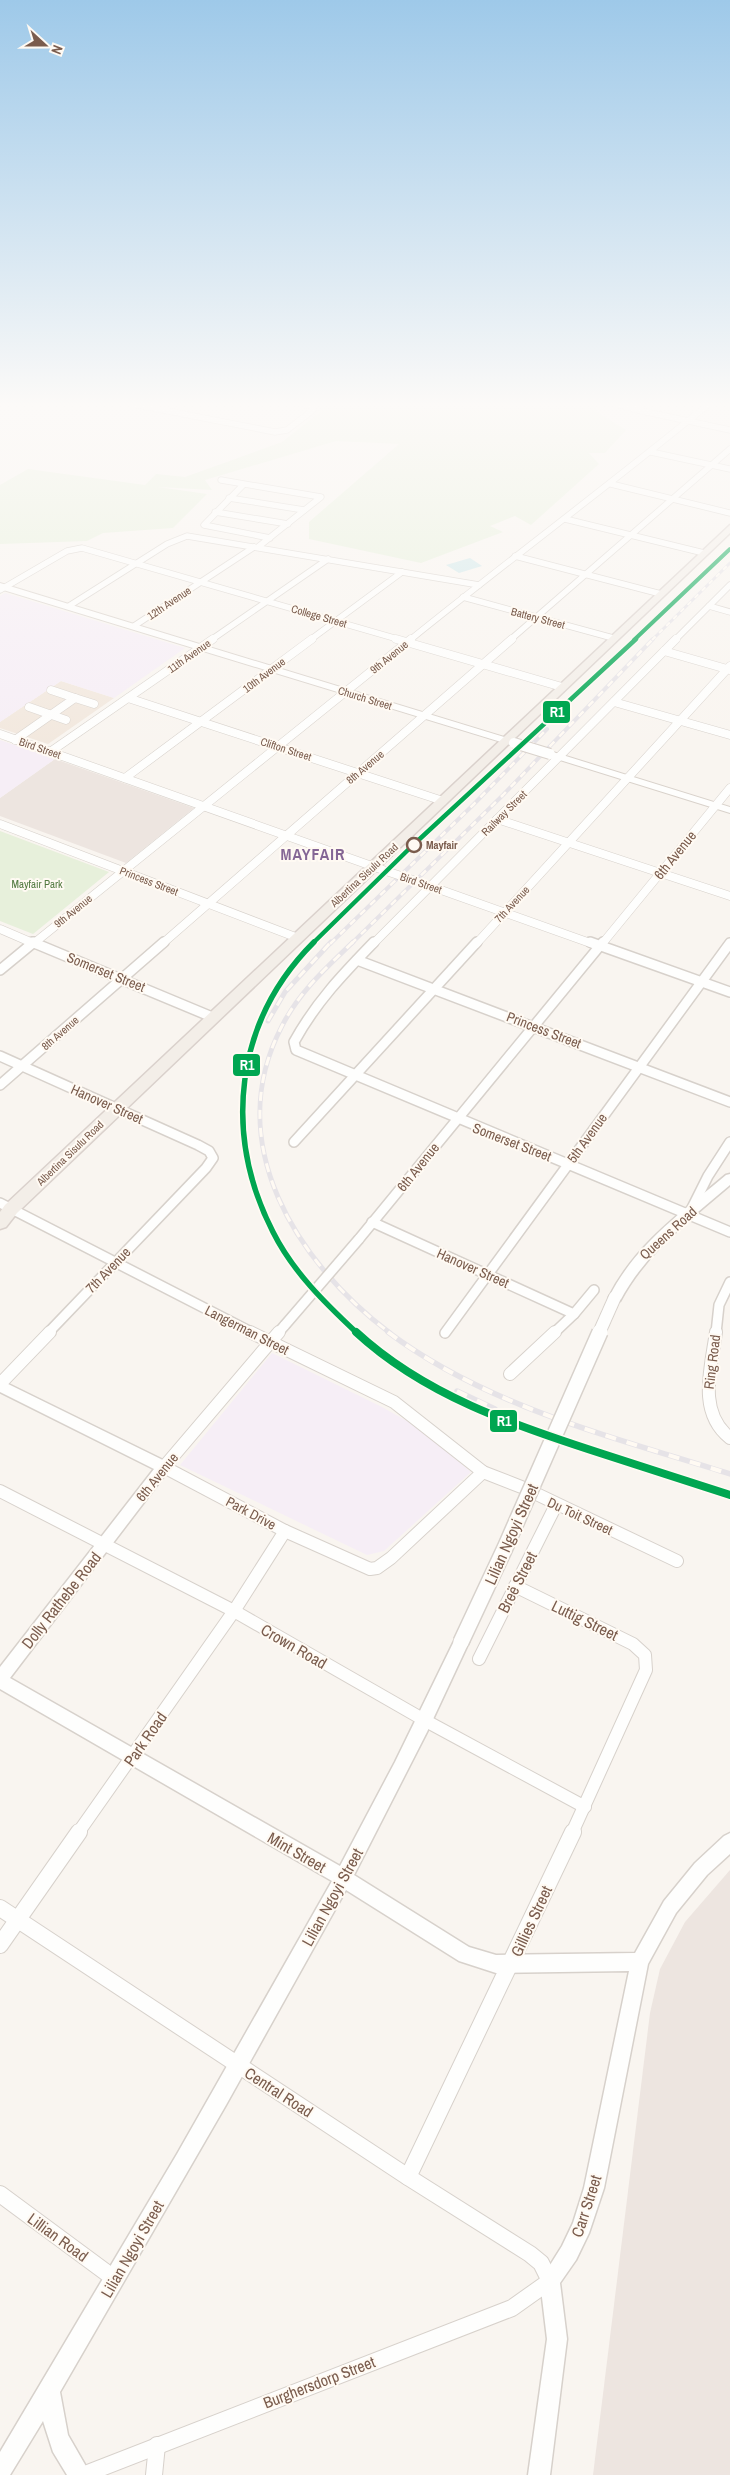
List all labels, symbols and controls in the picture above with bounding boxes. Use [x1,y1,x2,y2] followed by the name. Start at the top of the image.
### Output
[20,20,70,70] north arrow
[47,43,67,57] text: N
[144,583,194,623] street label: 12th Avenue
[290,601,349,631] street label: College Street
[510,604,567,632] street label: Battery Street
[165,636,213,676] street label: 11th Avenue
[367,637,411,677] street label: 9th Avenue
[240,654,288,696] street label: 10th Avenue
[336,683,394,713] street label: Church Street
[542,700,571,724] line badge: R1
[550,703,565,721] text: R1
[17,734,63,762] street label: Bird Street
[259,734,314,764] street label: Clifton Street
[343,747,387,787] street label: 8th Avenue
[478,787,530,839] street label: Railway Street
[650,827,700,883] street label: 6th Avenue
[406,837,422,853] marker: Mayfair
[426,838,458,852] place label: Mayfair
[326,840,401,911] street label: Albertina Sisulu Road
[281,843,345,865] district label: MAYFAIR
[118,863,181,899] street label: Princess Street
[398,869,444,897] street label: Bird Street
[11,877,63,891] park label: Mayfair Park
[492,883,532,925] street label: 7th Avenue
[51,891,95,931] street label: 9th Avenue
[64,948,148,996] street label: Somerset Street
[504,1008,584,1052] street label: Princess Street
[38,1013,82,1053] street label: 8th Avenue
[232,1053,261,1077] line badge: R1
[240,1056,255,1074] text: R1
[68,1080,146,1128] street label: Hanover Street
[563,1110,611,1166] street label: 5th Avenue
[33,1117,106,1189] street label: Albertina Sisulu Road
[470,1119,554,1165] street label: Somerset Street
[393,1139,443,1195] street label: 6th Avenue
[636,1203,700,1263] street label: Queens Road
[82,1243,134,1297] street label: 7th Avenue
[434,1244,512,1292] street label: Hanover Street
[202,1301,292,1359] street label: Langerman Street
[700,1334,724,1390] street label: Ring Road
[489,1409,518,1433] line badge: R1
[497,1412,512,1430] text: R1
[132,1449,182,1505] street label: 6th Avenue
[479,1480,543,1588] street label: Lilian Ngoyi Street
[223,1492,279,1534] street label: Park Drive
[544,1493,616,1539] street label: Du Toit Street
[16,1547,106,1653] street label: Dolly Rathebe Road
[492,1547,542,1617] street label: Breë Street
[548,1594,622,1646] street label: Luttig Street
[257,1618,331,1674] street label: Crown Road
[118,1707,172,1771] street label: Park Road
[264,1826,331,1878] street label: Mint Street
[296,1844,368,1950] street label: Lilian Ngoyi Street
[505,1882,557,1960] street label: Gillies Street
[241,2062,317,2122] street label: Central Road
[566,2172,606,2240] street label: Carr Street
[95,2196,169,2302] street label: Lilian Ngoyi Street
[23,2208,93,2266] street label: Lillian Road
[260,2350,378,2413] street label: Burghersdorp Street

